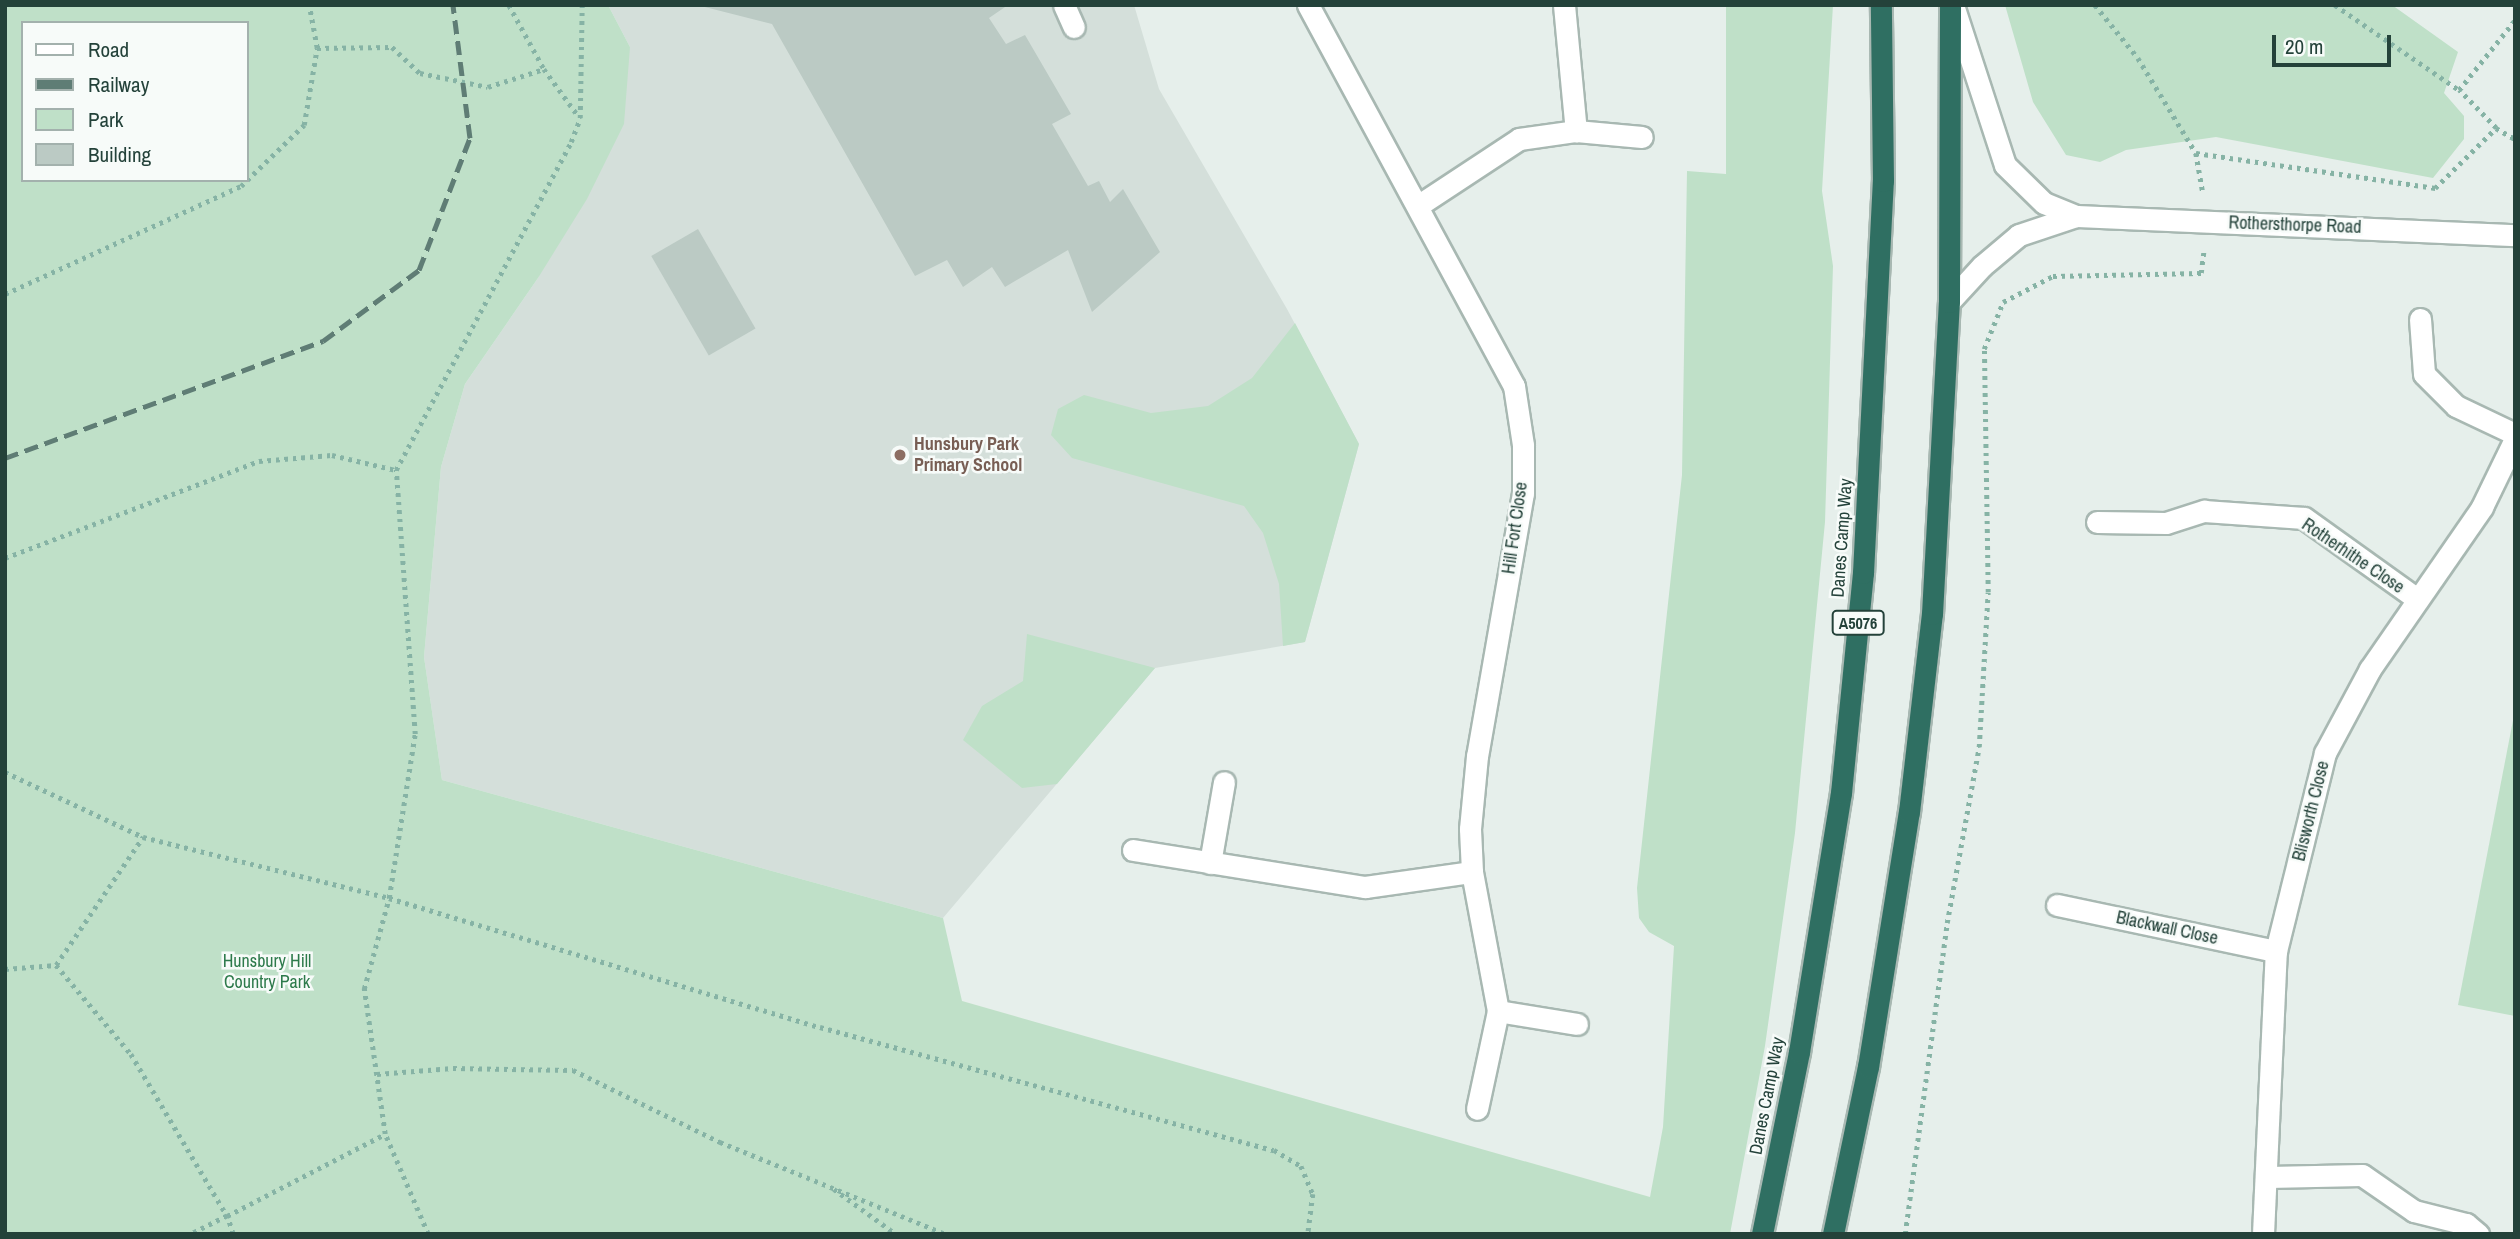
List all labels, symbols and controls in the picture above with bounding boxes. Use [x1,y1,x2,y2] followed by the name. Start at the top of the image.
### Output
[21,21,248,182] legend
[2275,21,2394,65] scale bar
[2285,32,2323,61] text: 20 m
[88,35,129,64] text: Road
[88,70,149,99] text: Railway
[88,105,123,134] text: Park
[88,140,151,169] text: Building
[2228,212,2362,238] street label: Rothersthorpe Road
[914,434,1022,476] place label: Hunsbury Park Primary School
[892,447,908,463] marker: Hunsbury Park Primary School
[1827,478,1857,598] street label: Danes Camp Way
[1498,481,1532,575] street label: Hill Fort Close
[2298,514,2408,598] street label: Rotherhithe Close
[1830,610,1886,636] road number: A5076
[2288,759,2334,863] street label: Blisworth Close
[2114,907,2220,949] street label: Blackwall Close
[223,951,311,993] park label: Hunsbury Hill Country Park
[1745,1035,1789,1157] street label: Danes Camp Way

